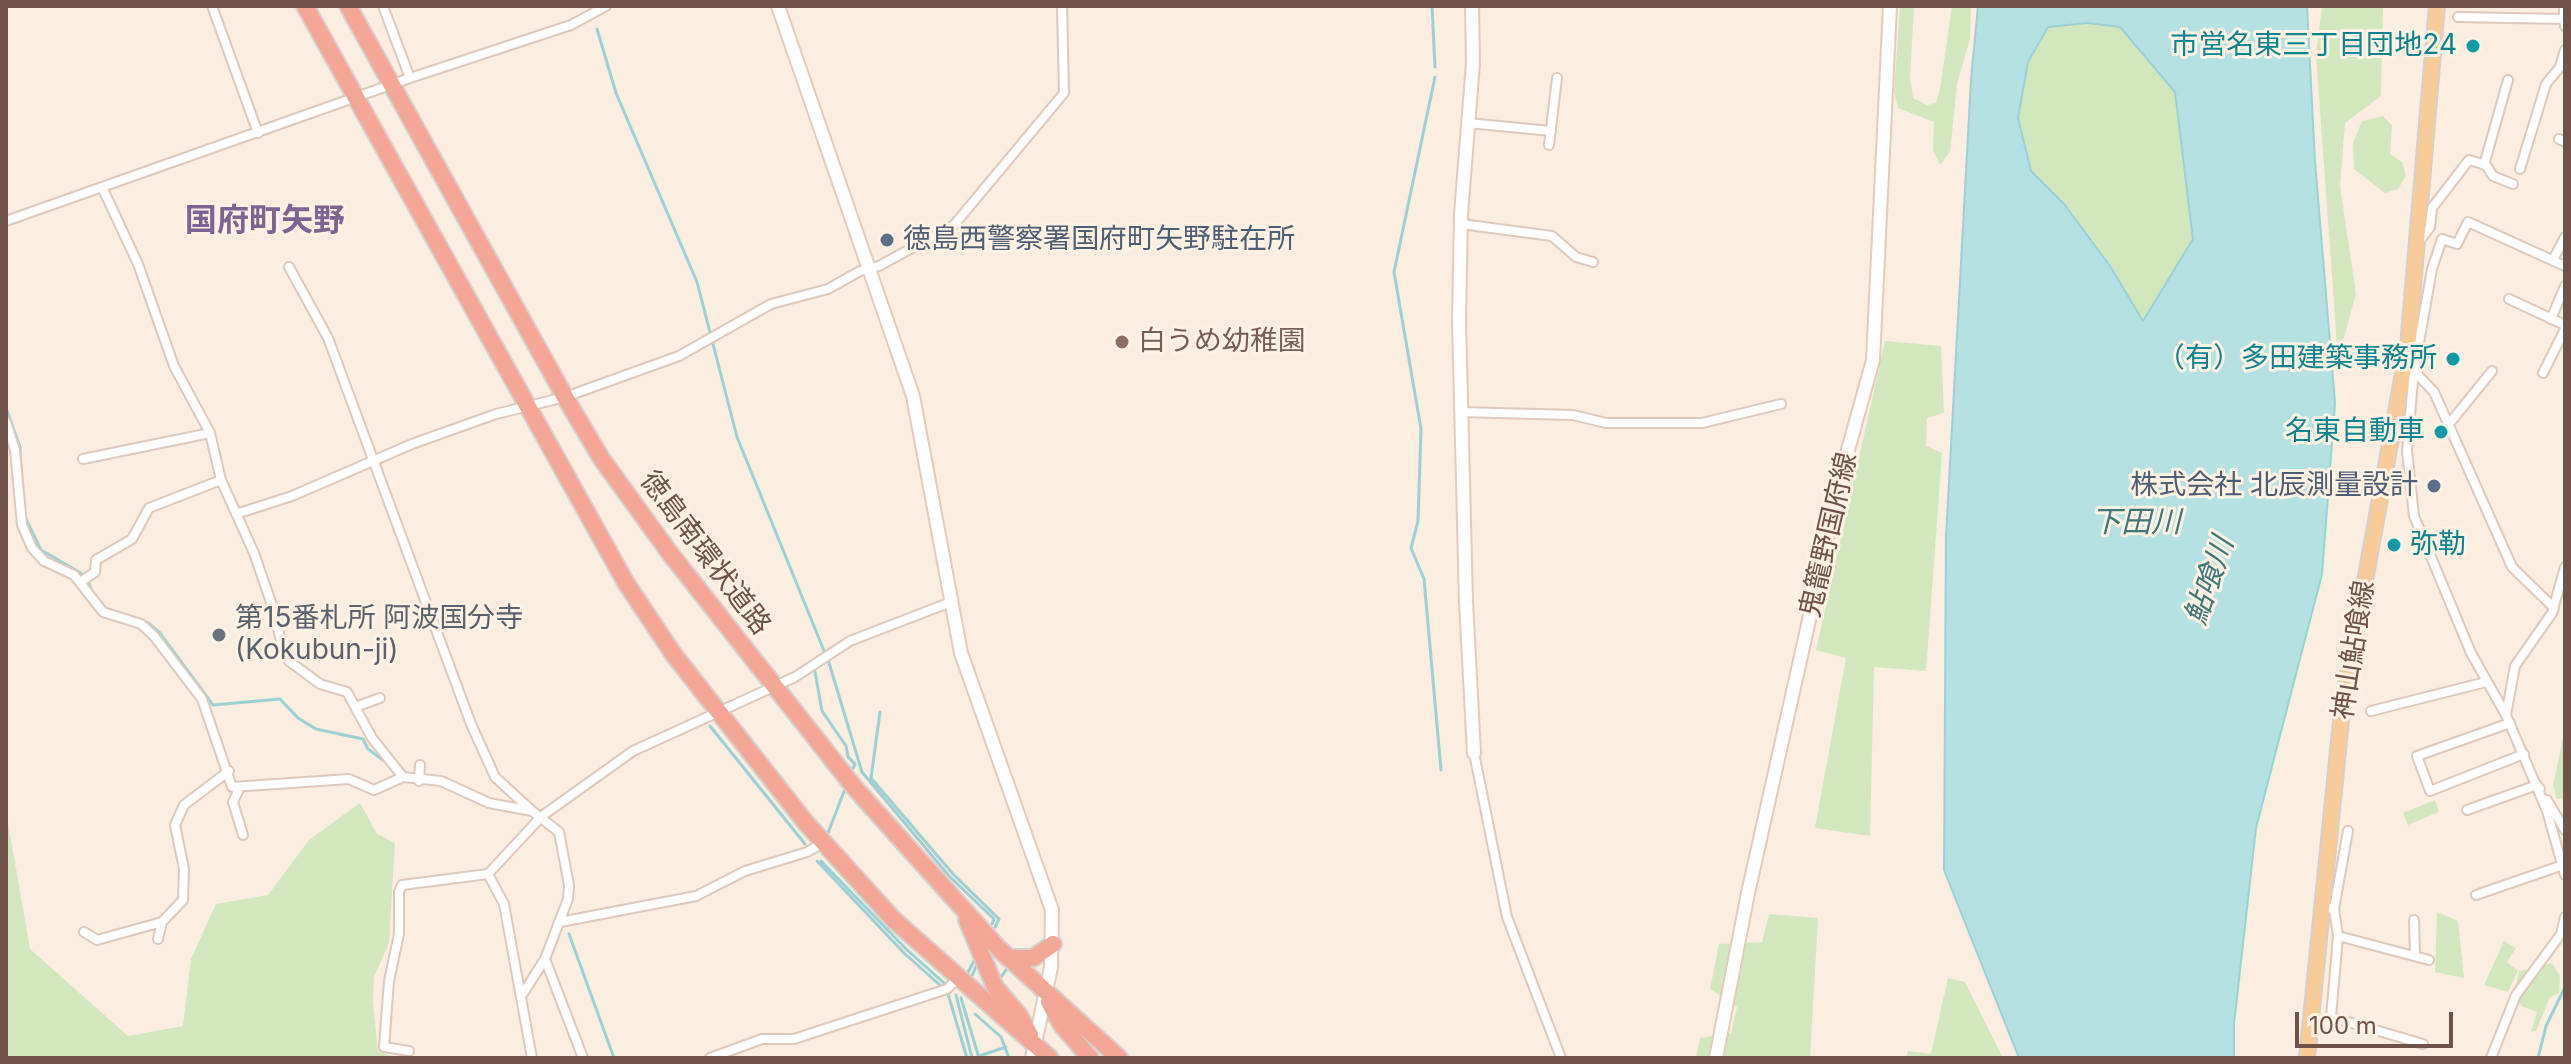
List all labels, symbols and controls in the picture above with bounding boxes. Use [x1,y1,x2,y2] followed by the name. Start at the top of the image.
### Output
[2170,29,2457,63] place label: 市営名東三丁目団地24
[2464,37,2482,55] marker: 市営名東三丁目団地24
[185,202,345,240] district label: 国府町矢野
[903,223,1295,257] place label: 徳島西警察署国府町矢野駐在所
[878,231,896,249] marker: 徳島西警察署国府町矢野駐在所
[1138,325,1306,359] place label: 白うめ幼稚園
[1113,333,1131,351] marker: 白うめ幼稚園
[2157,342,2437,376] place label: （有）多田建築事務所
[2444,350,2462,368] marker: （有）多田建築事務所
[2285,415,2425,449] place label: 名東自動車
[2432,423,2450,441] marker: 名東自動車
[1794,449,1864,621] street label: 鬼籠野国府線
[633,465,777,641] street label: 徳島南環状道路
[2130,469,2418,503] place label: 株式会社 北辰測量設計
[2425,477,2443,495] marker: 株式会社 北辰測量設計
[2091,505,2181,541] water label: 下田川
[2410,528,2466,562] place label: 弥勒
[2178,533,2242,629] water label: 鮎喰川
[2385,536,2403,554] marker: 弥勒
[2326,578,2382,722] street label: 神山鮎喰線
[235,602,523,668] place label: 第15番札所 阿波国分寺 (Kokubun-ji)
[210,626,228,644] marker: 第15番札所 阿波国分寺 (Kokubun-ji)
[2299,996,2457,1046] scale bar
[2309,1011,2377,1040] text: 100 m

